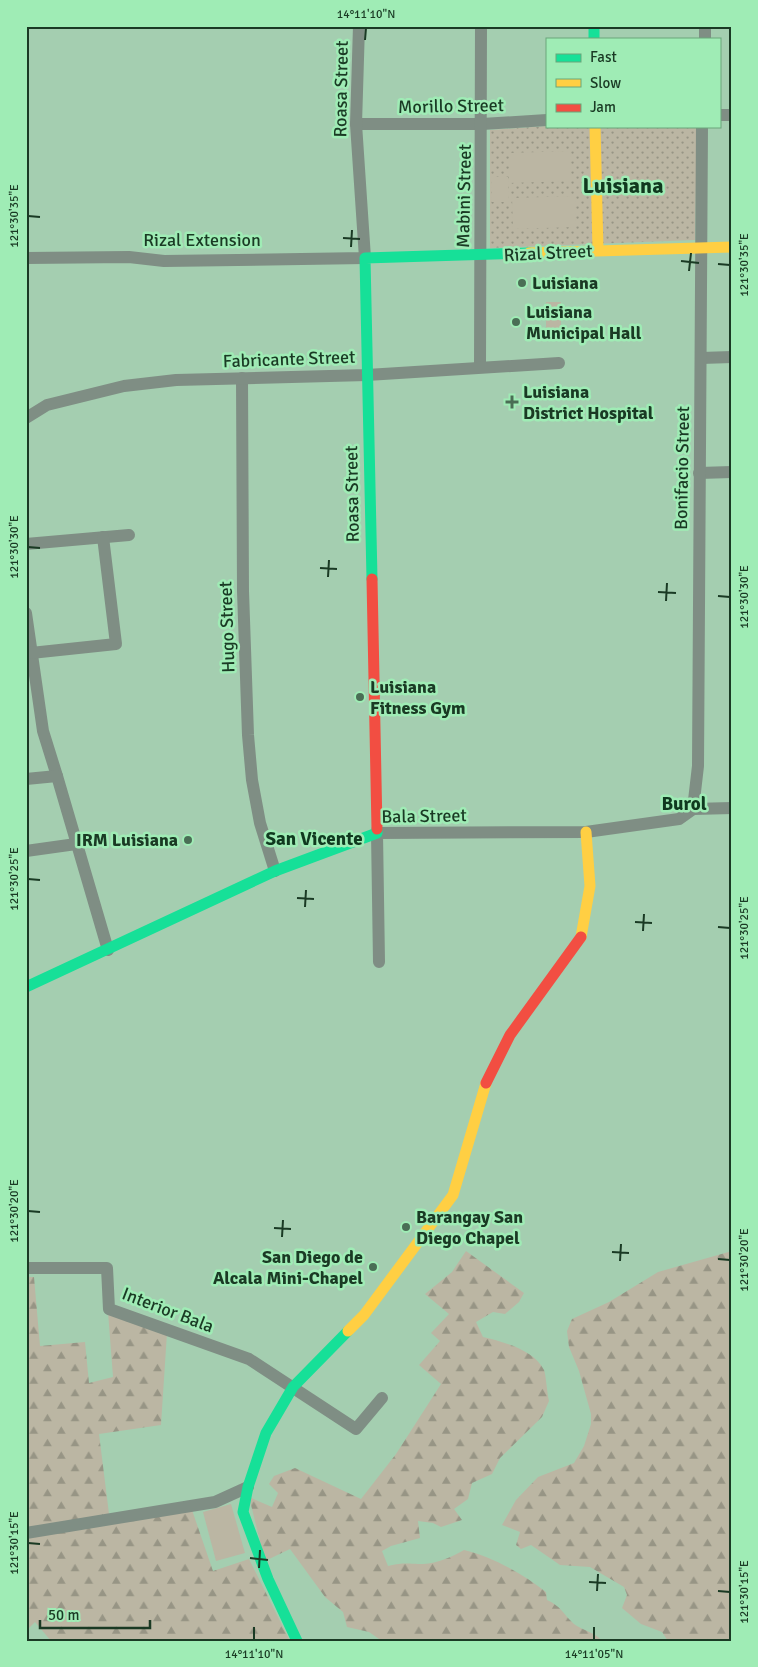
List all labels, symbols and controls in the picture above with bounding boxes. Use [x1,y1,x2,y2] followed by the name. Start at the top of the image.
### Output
[337,7,395,22] text: 14°11'10"N
[546,38,720,128] legend
[329,40,353,138] street label: Roasa Street
[590,48,617,66] text: Fast
[590,74,621,92] text: Slow
[398,94,504,118] street label: Morillo Street
[590,98,616,116] text: Jam
[452,144,476,248] street label: Mabini Street
[583,172,663,199] district label: Luisiana
[7,184,22,248] text: 121°30'35"E
[143,229,261,251] street label: Rizal Extension
[737,233,752,297] text: 121°30'35"E
[503,240,593,266] street label: Rizal Street
[532,272,598,294] place label: Luisiana
[516,277,528,289] marker: Luisiana
[526,301,642,344] place label: Luisiana Municipal Hall
[510,316,522,328] marker: Luisiana Municipal Hall
[222,346,356,372] street label: Fabricante Street
[523,381,654,424] place label: Luisiana District Hospital
[505,395,519,409] marker: Luisiana District Hospital
[670,406,694,530] street label: Bonifacio Street
[340,445,364,543] street label: Roasa Street
[7,515,22,579] text: 121°30'30"E
[737,565,752,629] text: 121°30'30"E
[214,581,240,673] street label: Hugo Street
[370,676,466,719] place label: Luisiana Fitness Gym
[354,691,366,703] marker: Luisiana Fitness Gym
[661,792,707,816] district label: Burol
[381,804,467,828] street label: Bala Street
[265,827,363,851] district label: San Vicente
[76,829,178,851] place label: IRM Luisiana
[182,834,194,846] marker: IRM Luisiana
[7,847,22,911] text: 121°30'25"E
[737,896,752,960] text: 121°30'25"E
[7,1179,22,1243] text: 121°30'20"E
[416,1206,523,1249] place label: Barangay San Diego Chapel
[400,1221,412,1233] marker: Barangay San Diego Chapel
[737,1228,752,1292] text: 121°30'20"E
[213,1246,363,1289] place label: San Diego de Alcala Mini-Chapel
[367,1261,379,1273] marker: San Diego de Alcala Mini-Chapel
[119,1282,217,1338] street label: Interior Bala
[7,1511,22,1575] text: 121°30'15"E
[737,1560,752,1624] text: 121°30'15"E
[40,1597,150,1629] scale bar
[48,1606,79,1624] text: 50 m
[225,1647,283,1662] text: 14°11'10"N
[565,1647,623,1662] text: 14°11'05"N

